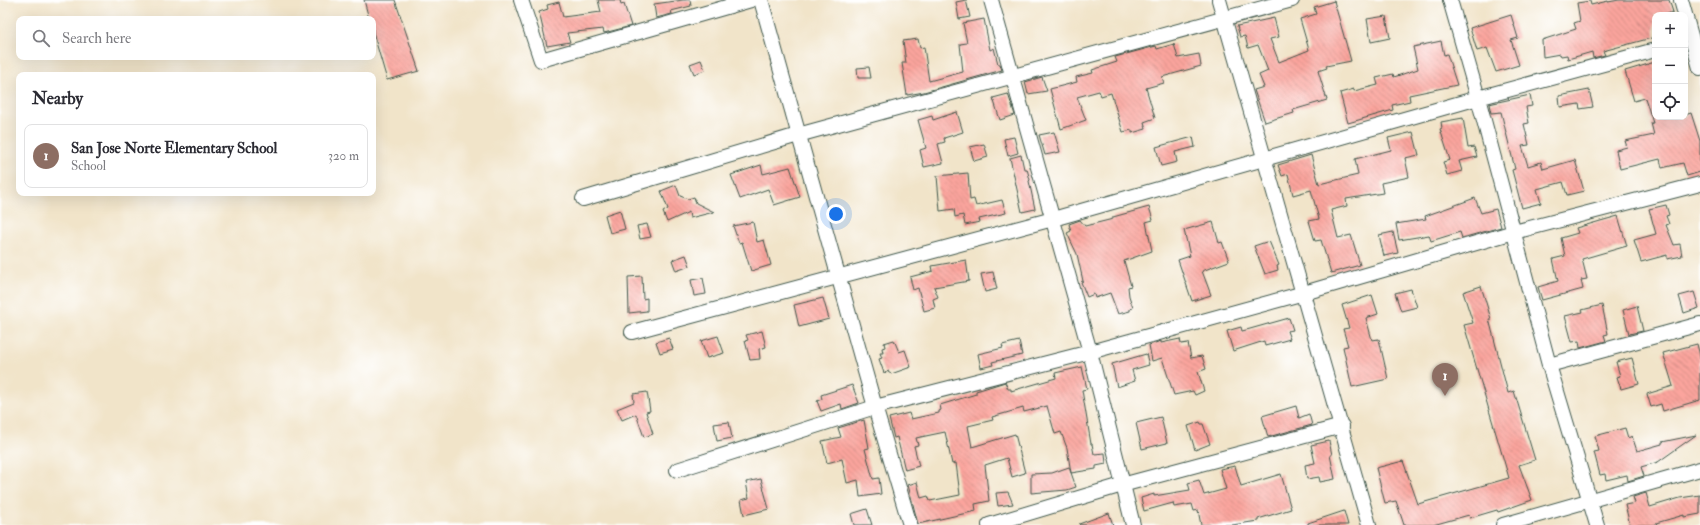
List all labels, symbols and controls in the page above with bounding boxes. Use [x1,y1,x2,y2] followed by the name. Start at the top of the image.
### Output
[1652,12,1688,120] map controls
[1652,12,1688,48] button: +
[16,16,376,60] search box
[30,27,52,49] icon: search
[62,29,131,48] text: Search here
[1652,48,1688,84] button: −
[1652,84,1688,120] button: locate
[32,88,83,109] text: Nearby
[71,139,277,158] text: San Jose Norte Elementary School
[44,148,48,164] text: 1
[328,148,359,164] text: 320 m
[71,158,106,174] text: School
[826,204,846,224] your location
[1432,363,1458,396] pin: 1

